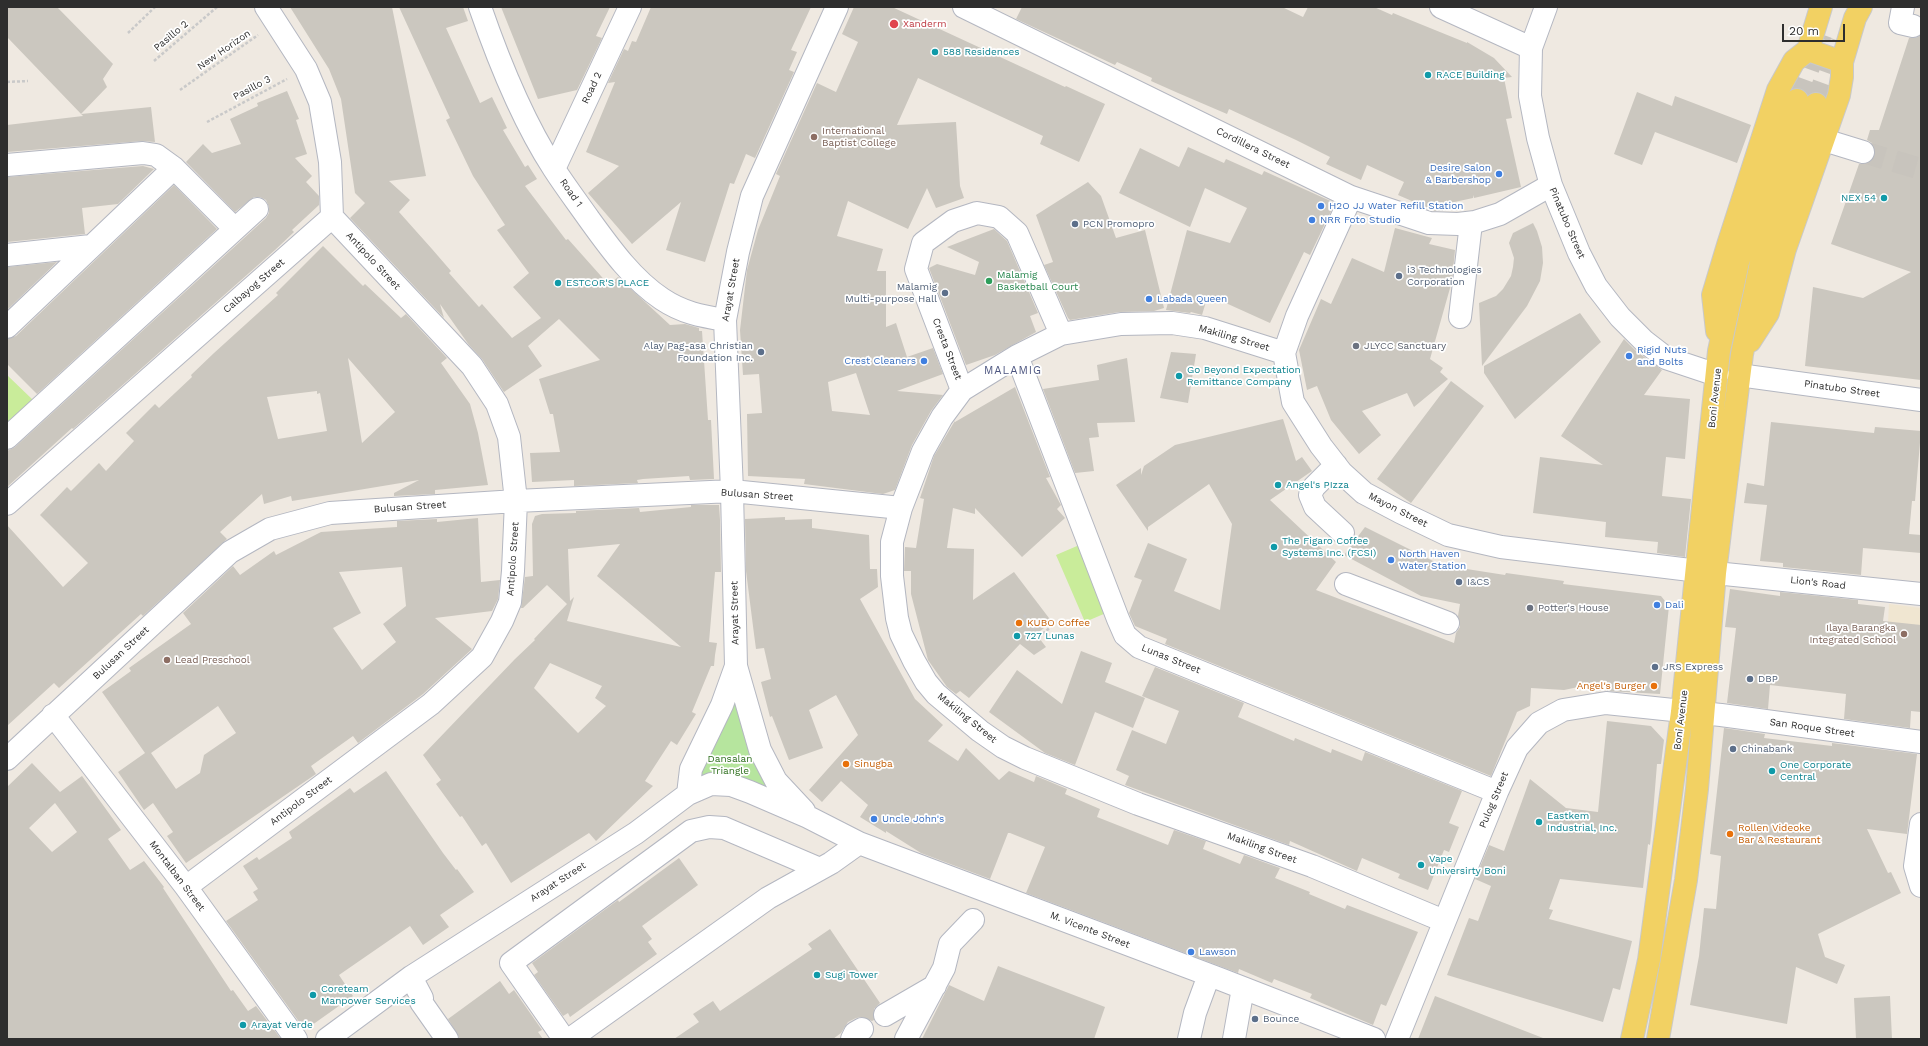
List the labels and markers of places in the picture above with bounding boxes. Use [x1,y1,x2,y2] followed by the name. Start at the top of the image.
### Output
[888,18,900,30] marker: Xanderm
[903,18,946,30] place label: Xanderm
[943,46,1020,58] place label: 588 Residences
[930,47,940,57] marker: 588 Residences
[1436,69,1505,81] place label: RACE Building
[1423,70,1433,80] marker: RACE Building
[822,125,896,148] place label: International Baptist College
[809,132,819,142] marker: International Baptist College
[1425,162,1491,186] place label: Desire Salon & Barbershop
[1494,169,1504,179] marker: Desire Salon & Barbershop
[1841,192,1876,204] place label: NEX 54
[1879,193,1889,203] marker: NEX 54
[1329,200,1463,212] place label: H2O JJ Water Refill Station
[1316,201,1326,211] marker: H2O JJ Water Refill Station
[1320,214,1401,226] place label: NRR Foto Studio
[1307,215,1317,225] marker: NRR Foto Studio
[1083,218,1154,230] place label: PCN Promopro
[1070,219,1080,229] marker: PCN Promopro
[1407,264,1482,288] place label: i3 Technologies Corporation
[997,269,1078,292] place label: Malamig Basketball Court
[1394,271,1404,281] marker: i3 Technologies Corporation
[984,276,994,286] marker: Malamig Basketball Court
[566,277,649,289] place label: ESTCOR'S PLACE
[553,278,563,288] marker: ESTCOR'S PLACE
[845,281,937,304] place label: Malamig Multi-purpose Hall
[940,288,950,298] marker: Malamig Multi-purpose Hall
[1157,293,1227,305] place label: Labada Queen
[1144,294,1154,304] marker: Labada Queen
[644,340,753,364] place label: Alay Pag-asa Christian Foundation Inc.
[1364,340,1446,352] place label: JLYCC Sanctuary
[1351,341,1361,351] marker: JLYCC Sanctuary
[1637,344,1687,368] place label: Rigid Nuts and Bolts
[756,347,766,357] marker: Alay Pag-asa Christian Foundation Inc.
[1624,351,1634,361] marker: Rigid Nuts and Bolts
[844,355,916,367] place label: Crest Cleaners
[919,356,929,366] marker: Crest Cleaners
[1187,364,1301,388] place label: Go Beyond Expectation Remittance Company
[1174,371,1184,381] marker: Go Beyond Expectation Remittance Company
[1286,479,1349,491] place label: Angel's PIzza
[1273,480,1283,490] marker: Angel's PIzza
[1282,535,1376,558] place label: The Figaro Coffee Systems Inc. (FCSI)
[1269,542,1279,552] marker: The Figaro Coffee Systems Inc. (FCSI)
[1399,548,1466,572] place label: North Haven Water Station
[1386,555,1396,565] marker: North Haven Water Station
[1467,576,1489,588] place label: I&CS
[1454,577,1464,587] marker: I&CS
[1665,599,1684,611] place label: Dali
[1652,600,1662,610] marker: Dali
[1538,602,1609,614] place label: Potter's House
[1525,603,1535,613] marker: Potter's House
[1027,617,1090,629] place label: KUBO Coffee
[1014,618,1024,628] marker: KUBO Coffee
[1809,622,1896,646] place label: Ilaya Barangka Integrated School
[1899,629,1909,639] marker: Ilaya Barangka Integrated School
[1025,630,1074,642] place label: 727 Lunas
[1012,631,1022,641] marker: 727 Lunas
[175,654,250,666] place label: Lead Preschool
[162,655,172,665] marker: Lead Preschool
[1663,661,1723,673] place label: JRS Express
[1650,662,1660,672] marker: JRS Express
[1758,673,1778,685] place label: DBP
[1745,674,1755,684] marker: DBP
[1577,680,1646,692] place label: Angel's Burger
[1649,681,1659,691] marker: Angel's Burger
[1741,743,1792,755] place label: Chinabank
[1728,744,1738,754] marker: Chinabank
[854,758,893,770] place label: Sinugba
[841,759,851,769] marker: Sinugba
[1780,759,1851,782] place label: One Corporate Central
[1767,766,1777,776] marker: One Corporate Central
[1547,810,1617,834] place label: Eastkem Industrial, Inc.
[882,813,944,825] place label: Uncle John's
[869,814,879,824] marker: Uncle John's
[1534,817,1544,827] marker: Eastkem Industrial, Inc.
[1738,822,1821,846] place label: Rollen Videoke Bar & Restaurant
[1725,829,1735,839] marker: Rollen Videoke Bar & Restaurant
[1429,853,1506,876] place label: Vape Universirty Boni
[1416,860,1426,870] marker: Vape Universirty Boni
[1199,946,1236,958] place label: Lawson
[1186,947,1196,957] marker: Lawson
[825,969,878,981] place label: Sugi Tower
[812,970,822,980] marker: Sugi Tower
[321,983,416,1006] place label: Coreteam Manpower Services
[308,990,318,1000] marker: Coreteam Manpower Services
[1263,1013,1299,1025] place label: Bounce
[1250,1014,1260,1024] marker: Bounce
[251,1019,313,1031] place label: Arayat Verde
[238,1020,248,1030] marker: Arayat Verde

